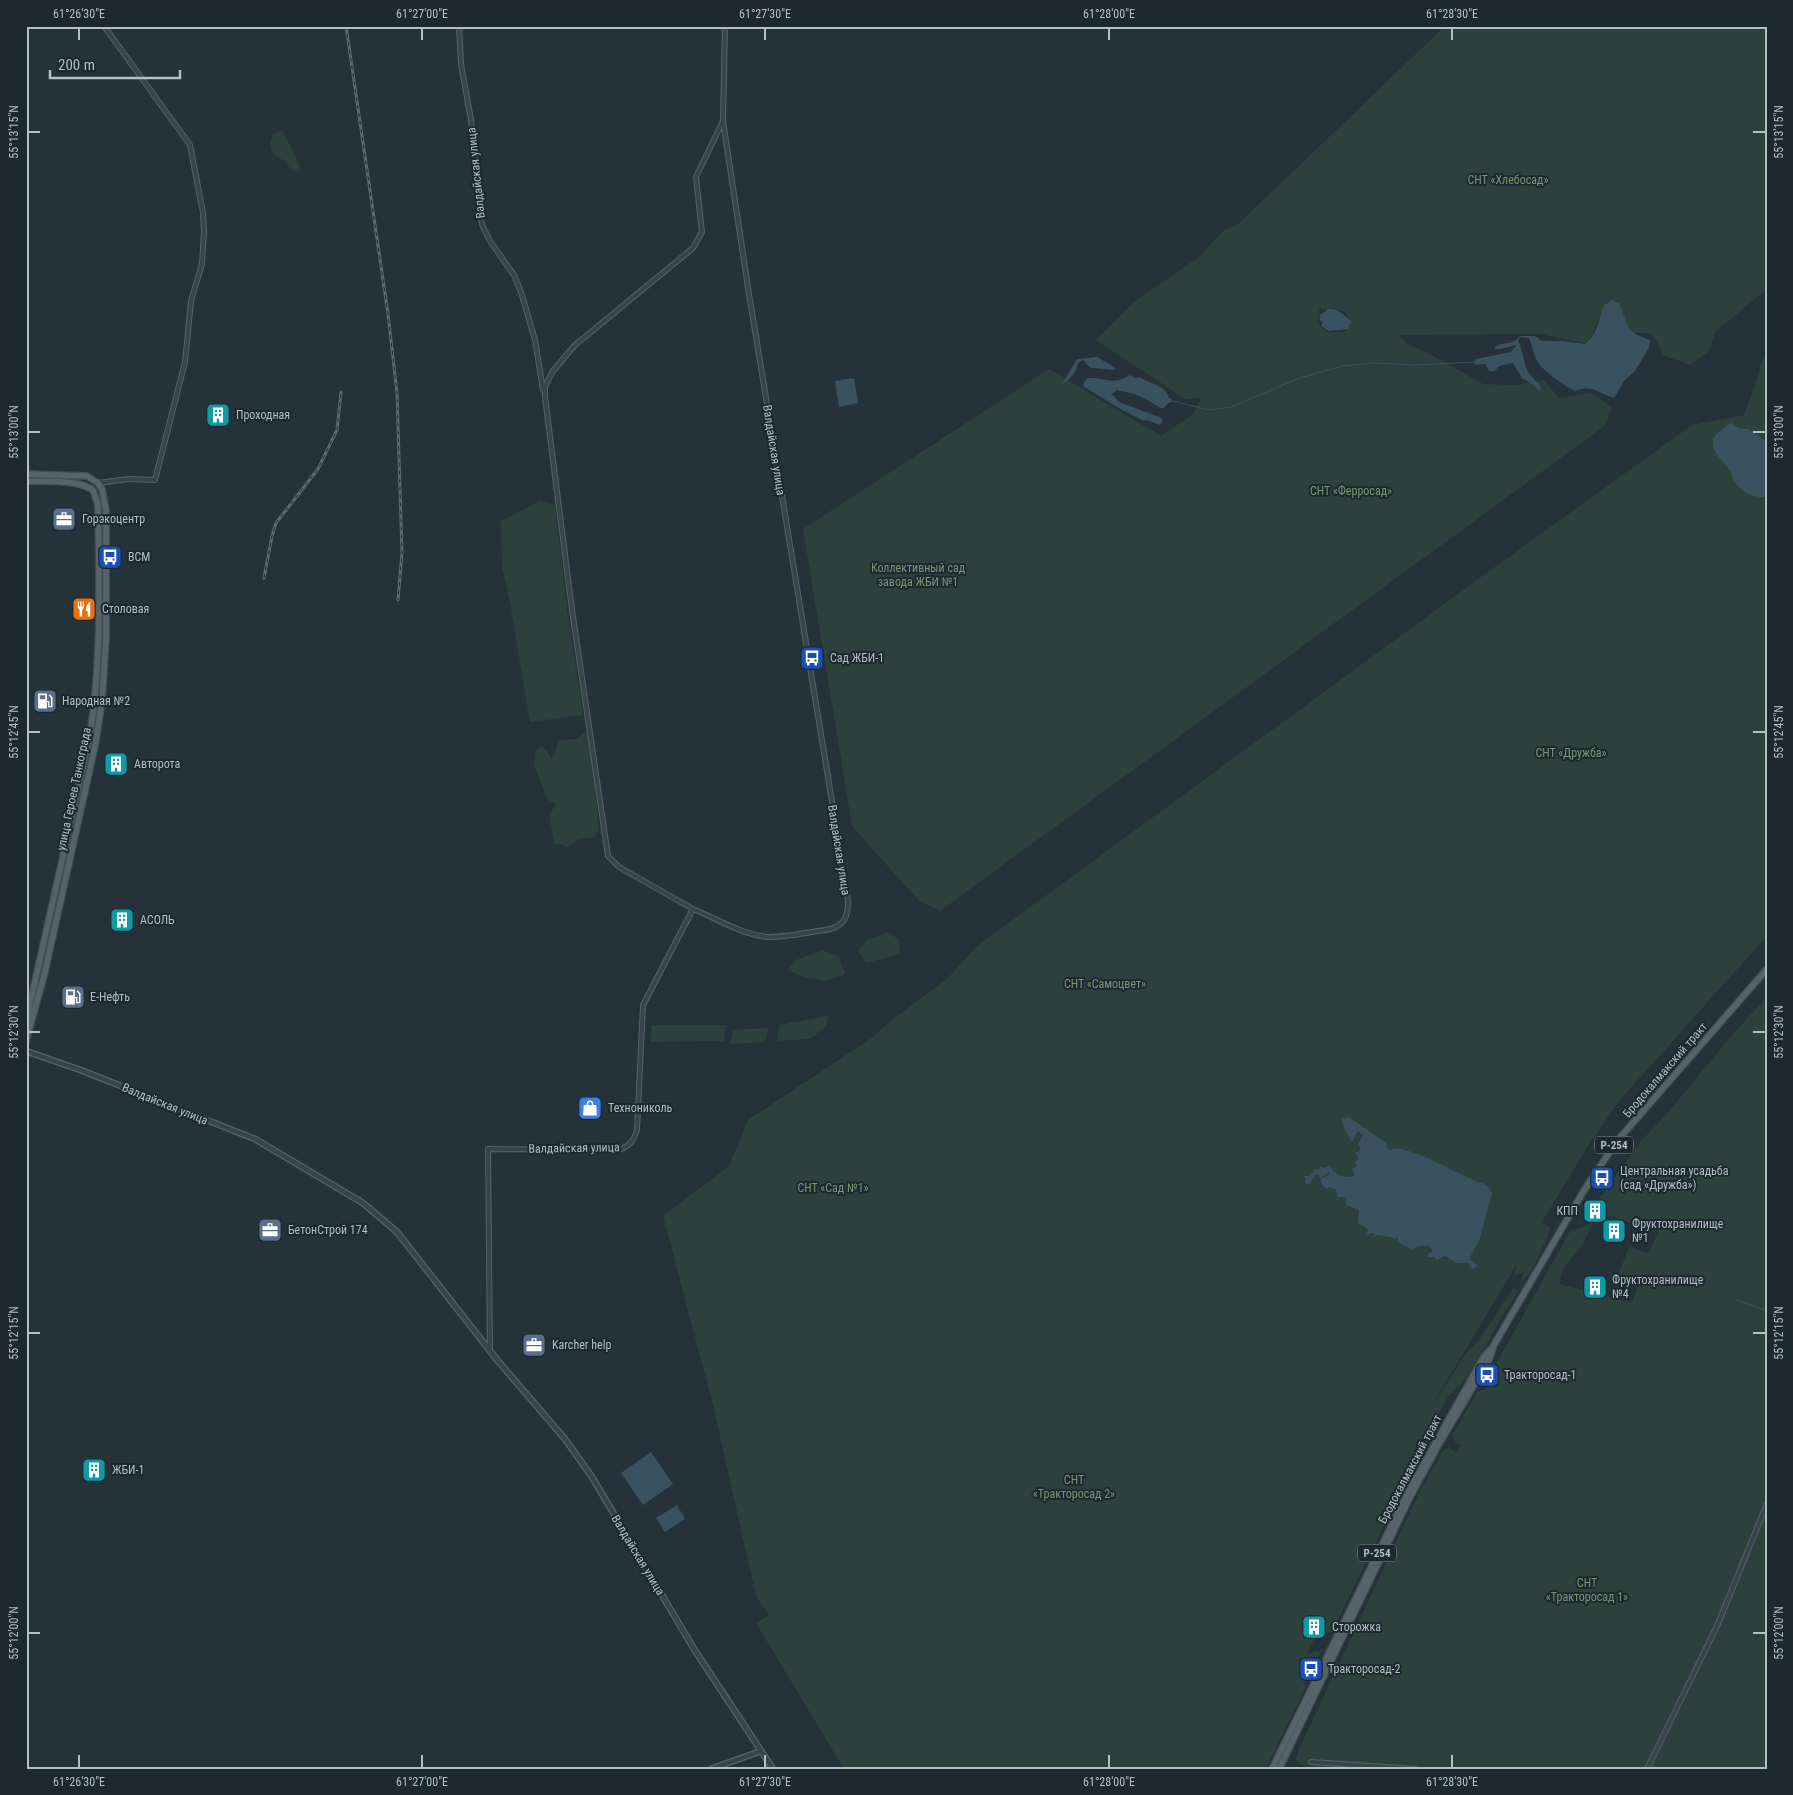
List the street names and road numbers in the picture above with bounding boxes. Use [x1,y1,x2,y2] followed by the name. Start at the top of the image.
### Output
[464,127,488,219] street label: Валдайская улица
[760,404,788,496] street label: Валдайская улица
[54,726,94,852] street label: улица Героев Танкограда
[825,804,853,896] street label: Валдайская улица
[1620,1020,1710,1120] street label: Бродокалмакский тракт
[120,1080,210,1128] street label: Валдайская улица
[1595,1136,1633,1154] road number: Р-254
[528,1140,620,1156] street label: Валдайская улица
[1375,1412,1445,1526] street label: Бродокалмакский тракт
[608,1512,668,1598] street label: Валдайская улица
[1358,1545,1396,1562] road number: Р-254

